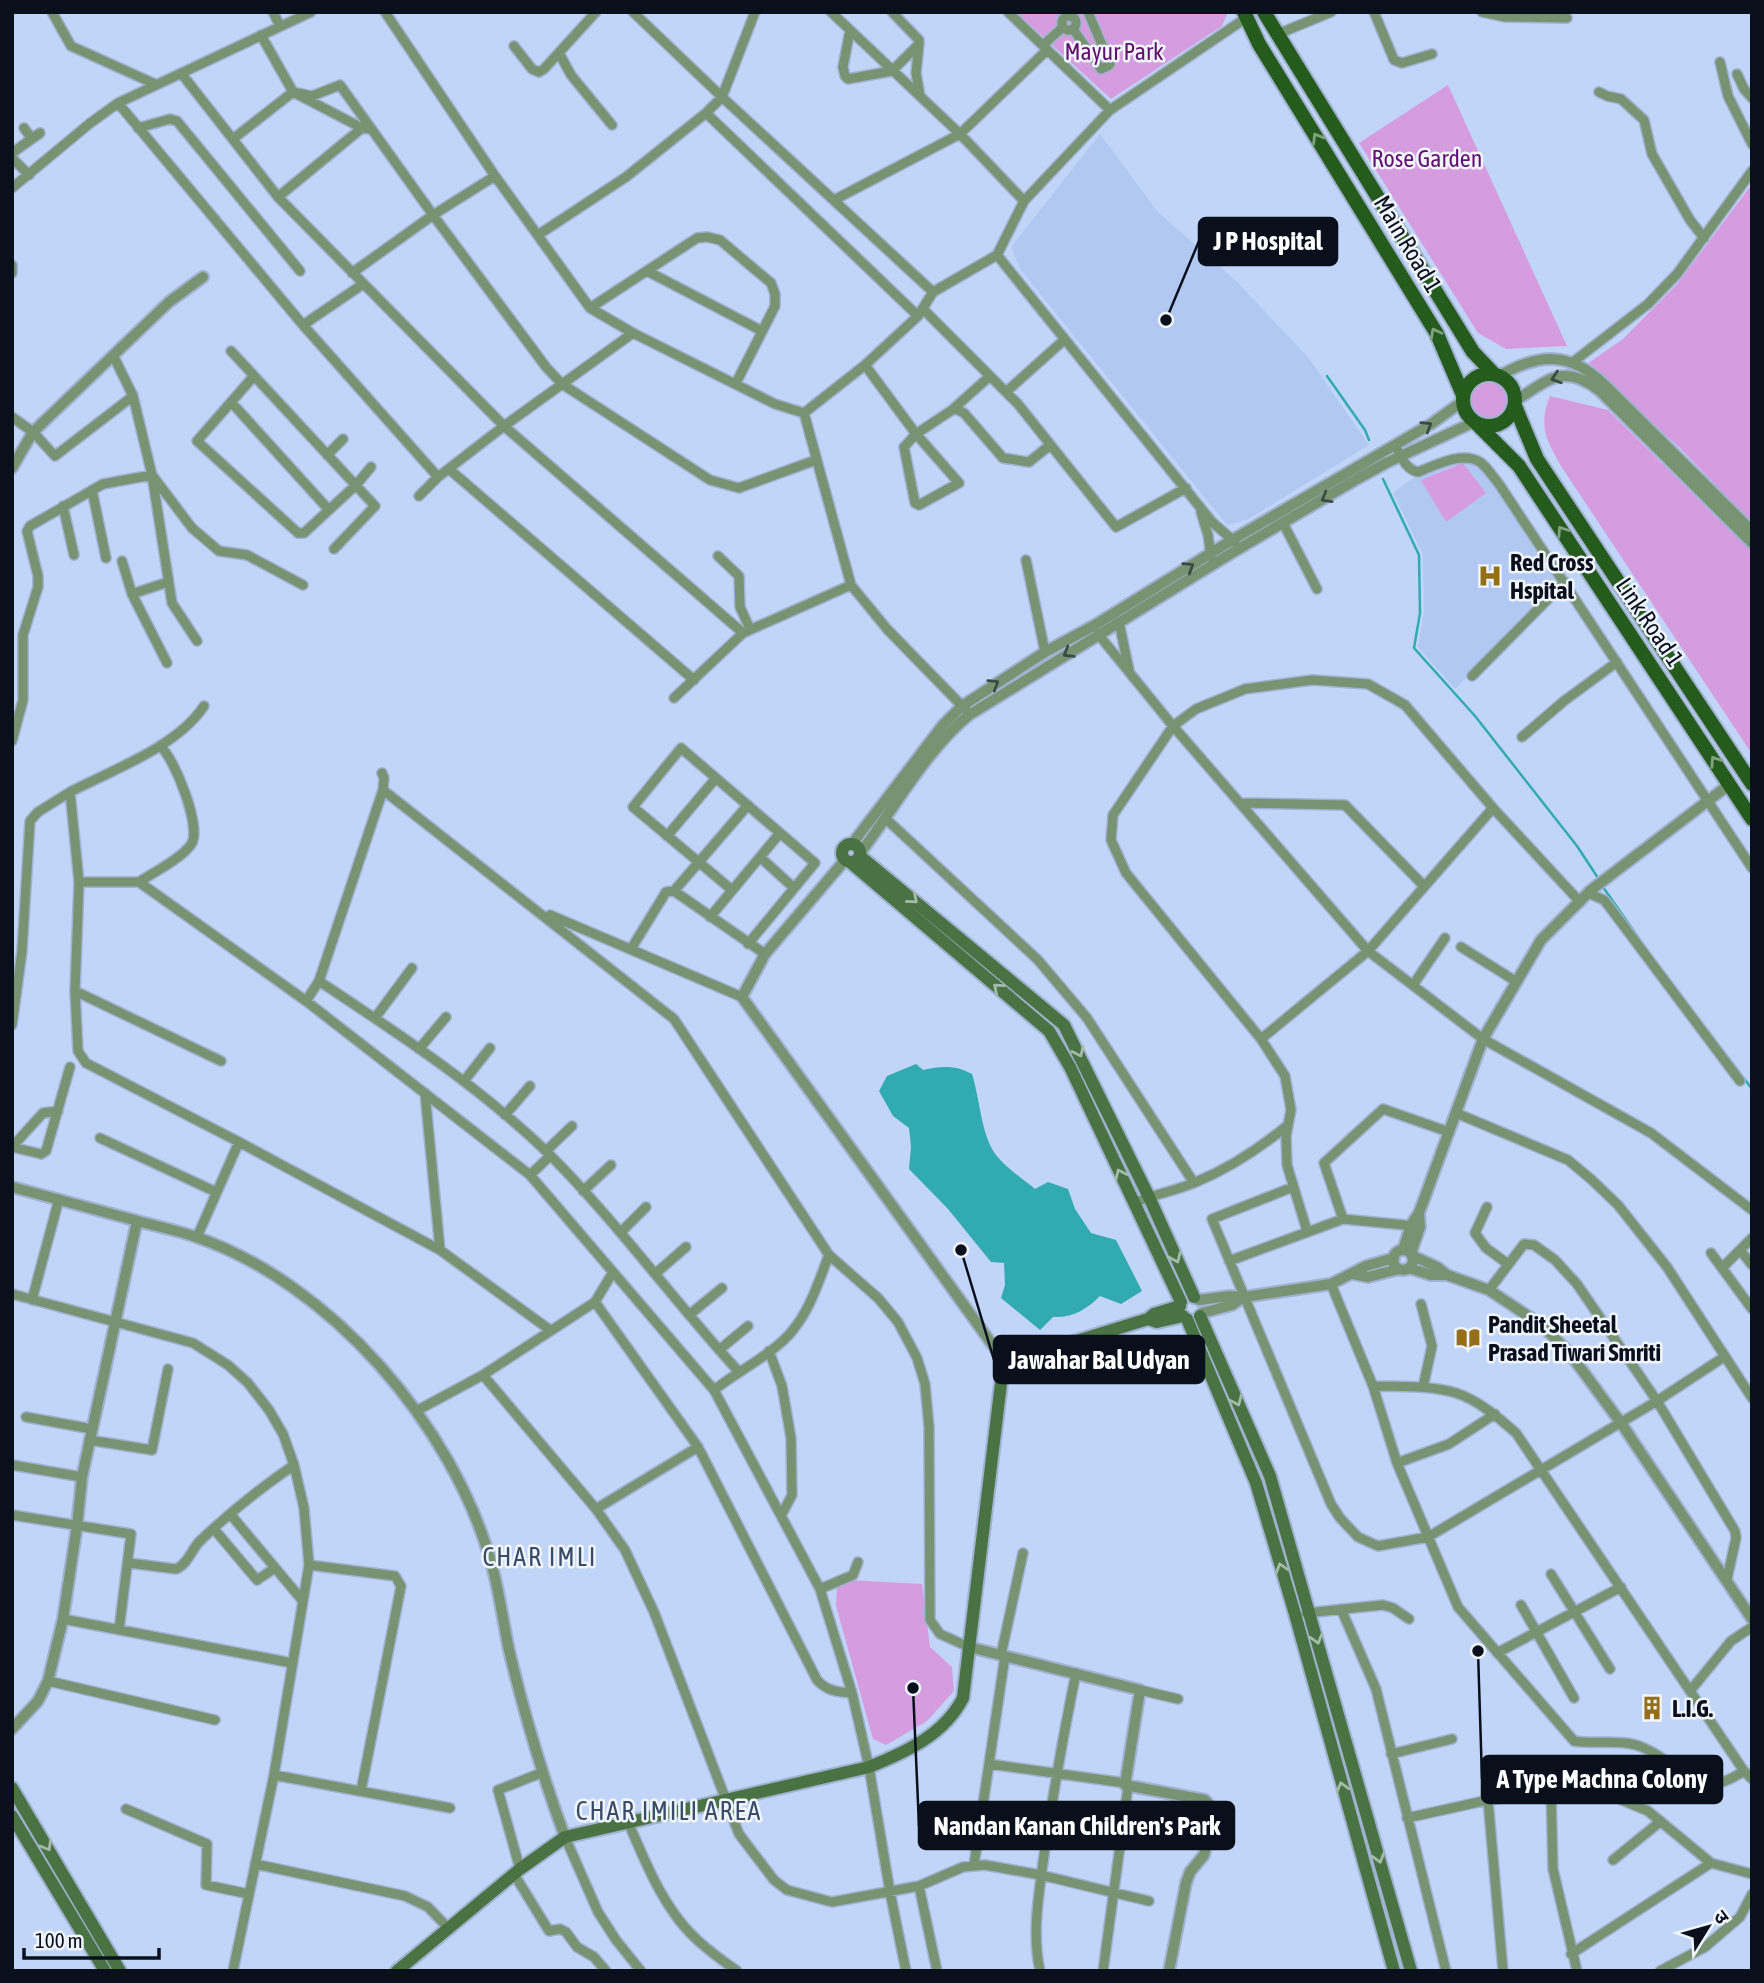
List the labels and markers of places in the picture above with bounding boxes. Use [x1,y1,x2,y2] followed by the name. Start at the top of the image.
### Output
[1199,218,1337,265] callout: J P Hospital
[1510,549,1594,604] place label: Red Cross Hspital
[1476,562,1504,590] hospital icon: Red Cross Hspital
[1488,1311,1661,1366] place label: Pandit Sheetal Prasad Tiwari Smriti
[1454,1324,1482,1352] library icon: Pandit Sheetal Prasad Tiwari Smriti
[994,1336,1204,1383] callout: Jawahar Bal Udyan
[1638,1694,1666,1722] building icon: L.I.G.
[1672,1695,1713,1722] place label: L.I.G.
[1482,1756,1722,1803] callout: A Type Machna Colony
[919,1802,1234,1849] callout: Nandan Kanan Children's Park

